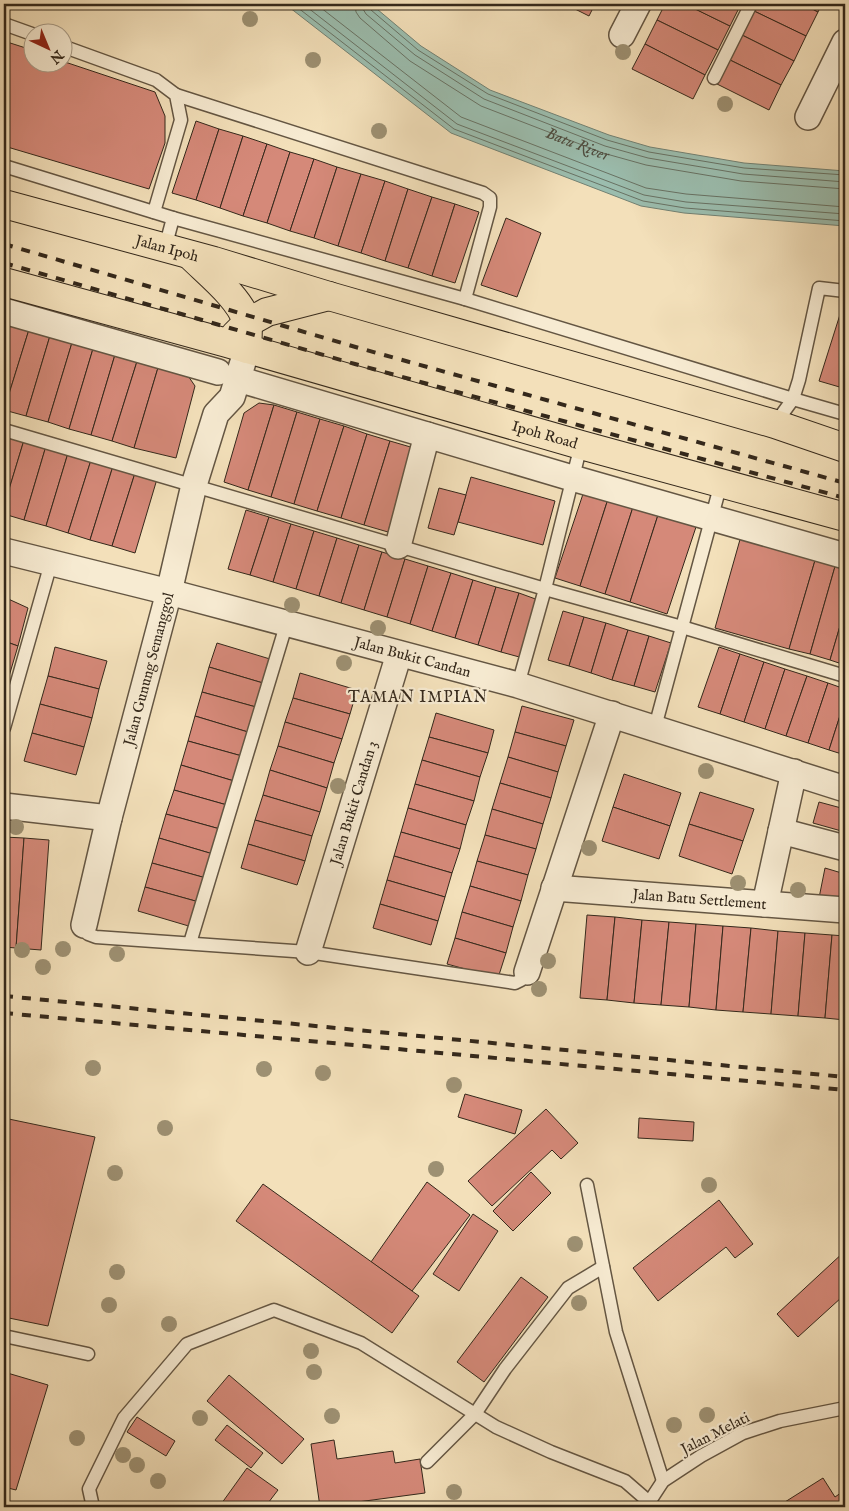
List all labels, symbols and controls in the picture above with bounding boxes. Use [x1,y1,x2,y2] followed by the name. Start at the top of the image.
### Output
[22,22,72,72] north arrow
[46,45,68,67] text: N
[543,124,613,167] water label: Batu River
[131,231,201,266] street label: Jalan Ipoh
[510,417,581,454] street label: Ipoh Road
[119,590,179,750] street label: Jalan Gunung Semanggol
[350,632,473,682] street label: Jalan Bukit Candan
[348,688,488,708] district label: TAMAN IMPIAN
[326,739,382,869] street label: Jalan Bukit Candan 3
[630,885,767,914] street label: Jalan Batu Settlement
[676,1408,753,1460] street label: Jalan Melati

